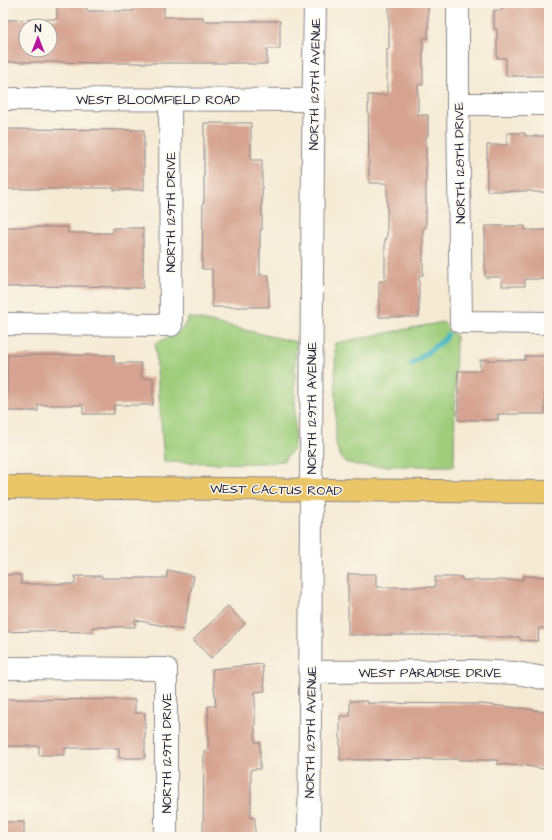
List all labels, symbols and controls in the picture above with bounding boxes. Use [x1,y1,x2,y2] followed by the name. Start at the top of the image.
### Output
[305,17,325,150] street label: NORTH 129TH AVENUE
[18,18,58,58] north arrow
[35,21,42,36] text: N
[76,91,241,109] street label: WEST BLOOMFIELD ROAD
[450,102,470,224] street label: NORTH 128TH DRIVE
[162,151,180,272] street label: NORTH 129TH DRIVE
[303,342,321,474] street label: NORTH 129TH AVENUE
[210,480,343,500] street label: WEST CACTUS ROAD
[359,664,502,682] street label: WEST PARADISE DRIVE
[301,665,321,798] street label: NORTH 129TH AVENUE
[158,692,176,813] street label: NORTH 129TH DRIVE

